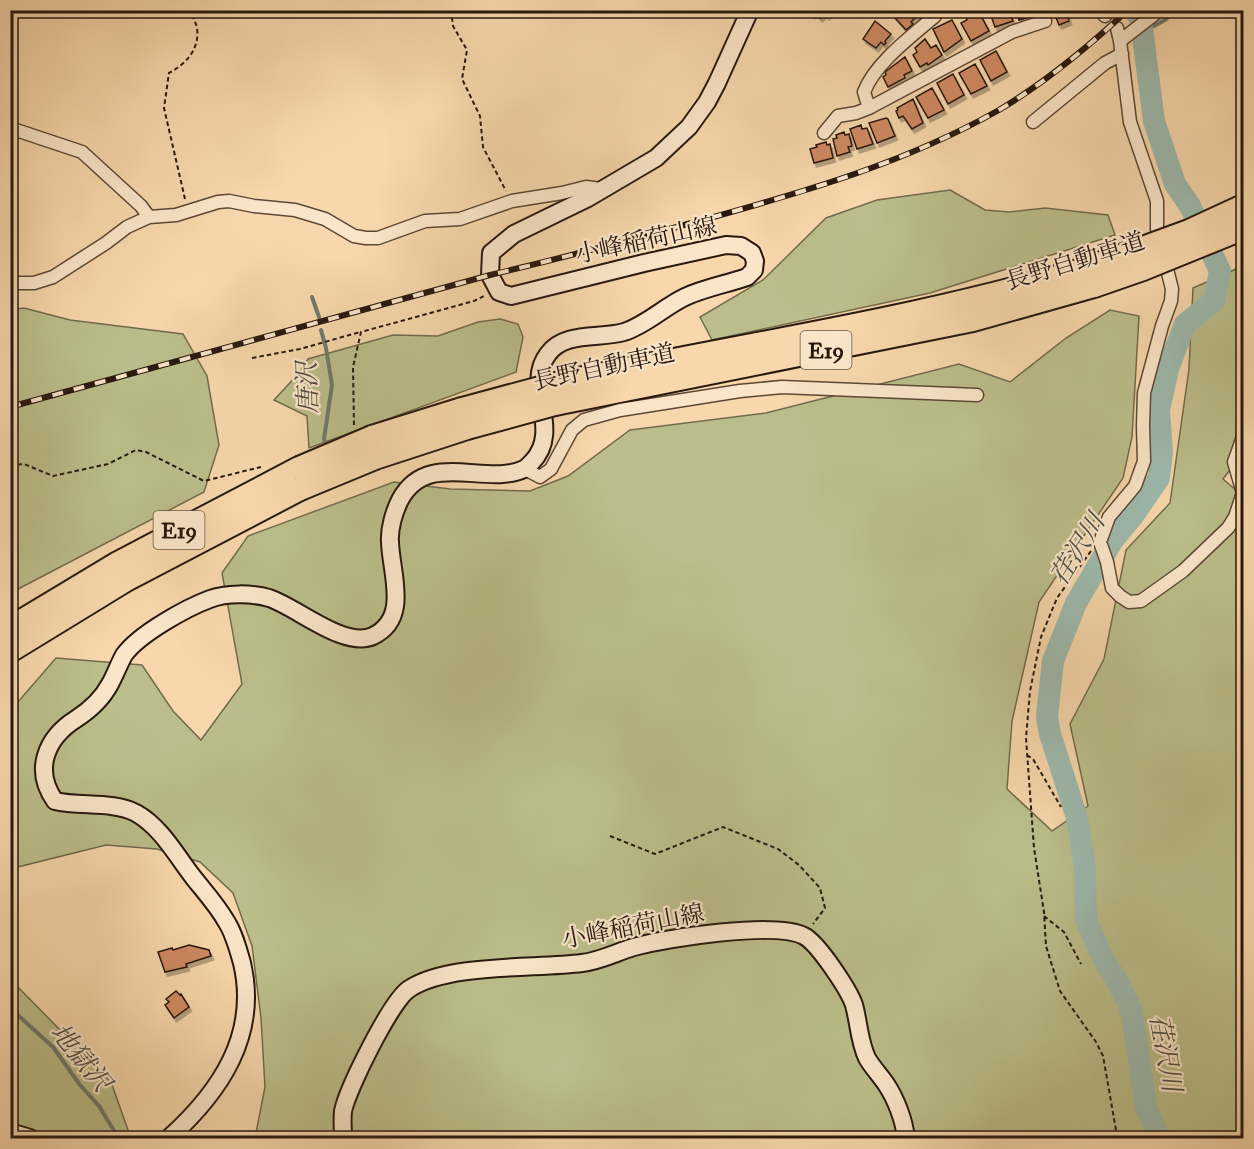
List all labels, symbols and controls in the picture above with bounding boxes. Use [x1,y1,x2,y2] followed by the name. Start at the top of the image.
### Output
[572,210,720,270] street label: 小峰稲荷山線
[1002,226,1148,296] street label: 長野自動車道
[800,331,852,369] road number: E19
[530,337,678,397] street label: 長野自動車道
[290,358,324,415] water label: 唐沢
[1043,505,1113,591] water label: 荏沢川
[154,511,204,549] road number: E19
[559,898,707,954] street label: 小峰稲荷山線
[1143,1012,1189,1097] water label: 荏沢川
[44,1017,120,1100] water label: 地獄沢

